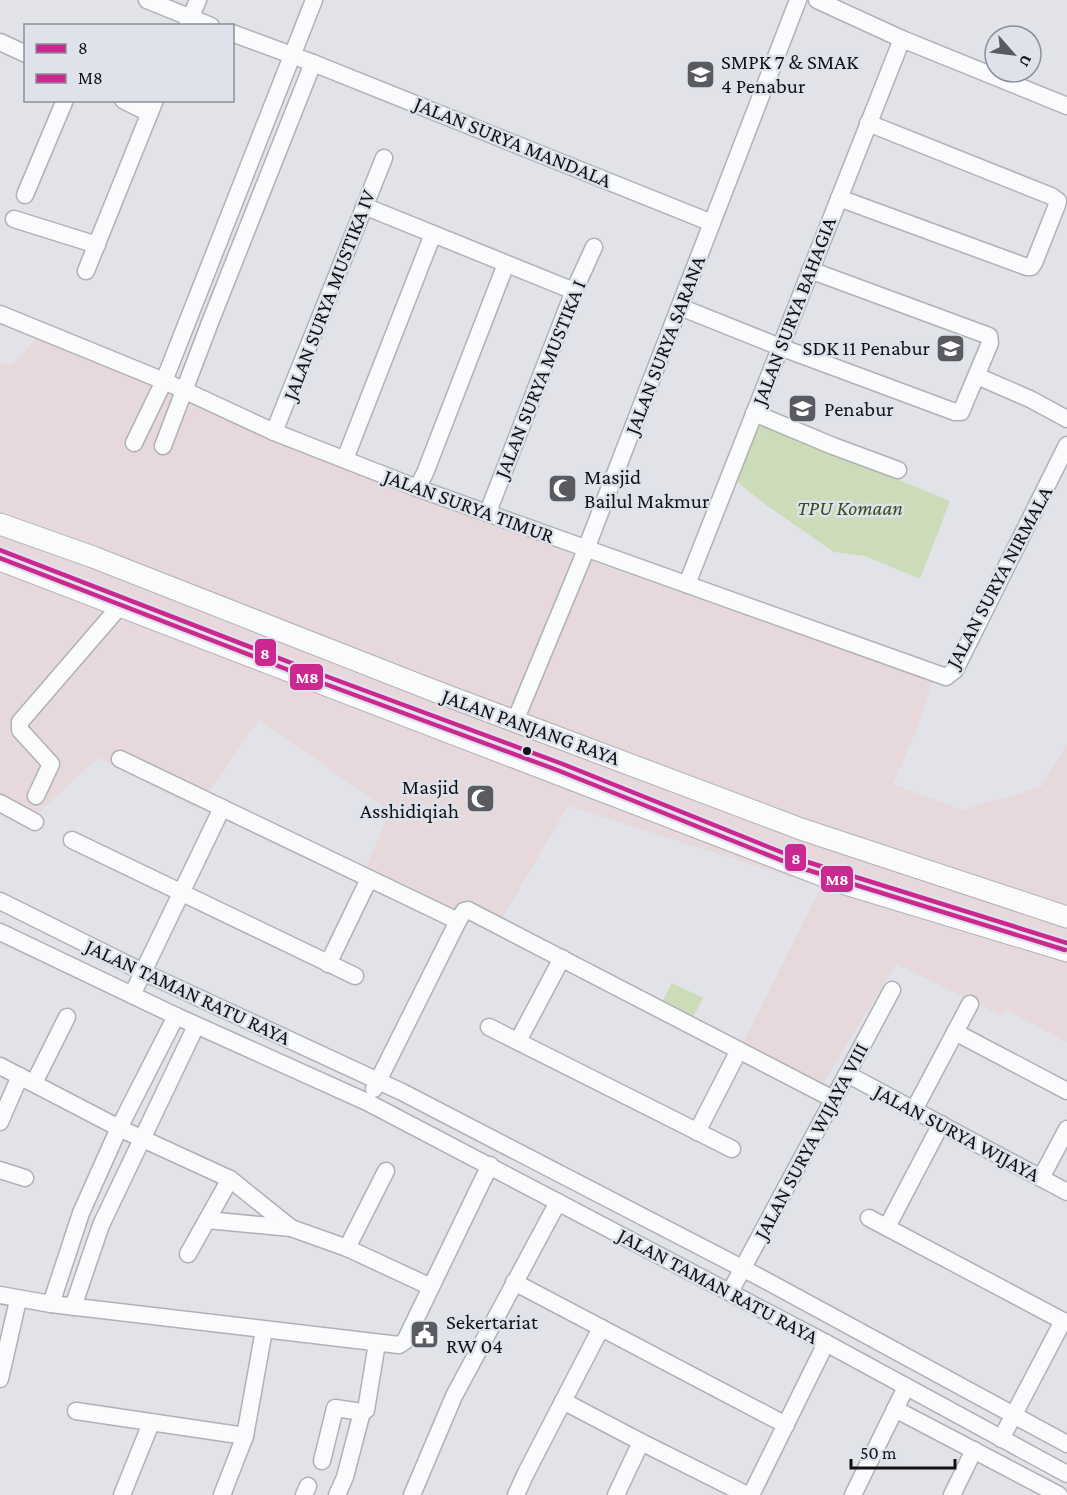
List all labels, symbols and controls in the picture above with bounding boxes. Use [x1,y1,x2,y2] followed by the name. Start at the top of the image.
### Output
[24,24,234,102] legend
[983,24,1043,84] north arrow
[78,38,88,58] text: 8
[721,50,859,98] place label: SMPK 7 & SMAK 4 Penabur
[1016,52,1036,70] text: U
[684,58,716,90] school or university icon: SMPK 7 & SMAK 4 Penabur
[78,68,103,88] text: M8
[409,91,615,193] street label: JALAN SURYA MANDALA
[277,186,380,405] street label: JALAN SURYA MUSTIKA IV
[746,214,841,410] street label: JALAN SURYA BAHAGIA
[619,252,710,440] street label: JALAN SURYA SARANA
[489,276,591,483] street label: JALAN SURYA MUSTIKA I
[935,332,967,364] school or university icon: SDK 11 Penabur
[803,336,931,360] place label: SDK 11 Penabur
[787,393,819,425] school or university icon: Penabur
[824,397,894,421] place label: Penabur
[379,463,558,548] street label: JALAN SURYA TIMUR
[584,465,710,513] place label: Masjid Bailul Makmur
[547,473,579,505] mosque icon: Masjid Bailul Makmur
[940,482,1057,674] street label: JALAN SURYA NIRMALA
[797,496,903,520] park label: TPU Komaan
[254,638,277,667] line badge: 8
[260,645,270,662] text: 8
[289,663,324,691] line badge: M8
[295,669,319,686] text: M8
[437,683,623,770] street label: JALAN PANJANG RAYA
[521,745,533,757] unlabelled marker
[360,775,459,823] place label: Masjid Asshidiqiah
[464,783,496,815] mosque icon: Masjid Asshidiqiah
[784,843,807,872] line badge: 8
[791,850,801,867] text: 8
[820,865,854,893] line badge: M8
[825,871,849,888] text: M8
[80,933,294,1050] street label: JALAN TAMAN RATU RAYA
[748,1039,873,1245] street label: JALAN SURYA WIJAYA VIII
[868,1078,1044,1187] street label: JALAN SURYA WIJAYA
[612,1222,822,1349] street label: JALAN TAMAN RATU RAYA
[446,1310,539,1358] place label: Sekertariat RW 04
[409,1318,441,1350] public building icon: Sekertariat RW 04
[851,1432,954,1470] scale bar
[860,1443,897,1463] text: 50 m

